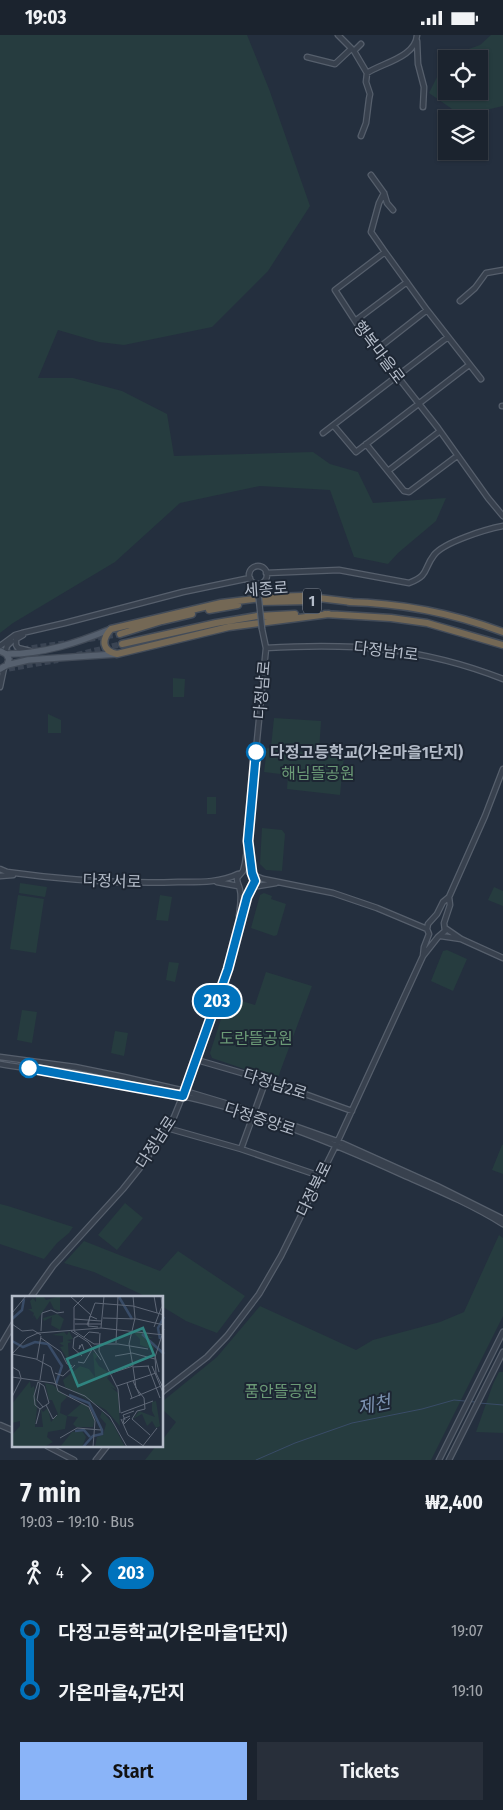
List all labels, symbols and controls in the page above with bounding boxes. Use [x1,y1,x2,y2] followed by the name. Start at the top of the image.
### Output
[25,6,66,29] text: 19:03
[438,50,488,160] map controls
[438,50,488,100] button: locate
[438,110,488,160] button: layers
[349,317,409,387] street label: 행복마을로
[243,578,289,600] street label: 세종로
[303,589,321,613] road number: 1
[353,638,420,664] street label: 다정남1로
[250,660,274,720] street label: 다정남로
[246,742,266,762] marker: 다정고등학교(가온마을1단지)
[270,743,463,762] place label: 다정고등학교(가온마을1단지)
[281,764,355,783] park label: 해님뜰공원
[82,870,142,892] street label: 다정서로
[188,985,246,1017] line badge: 203
[204,990,230,1012] text: 203
[219,1029,293,1048] park label: 도란뜰공원
[19,1058,39,1078] unlabelled marker
[241,1065,310,1103] street label: 다정남2로
[222,1099,298,1139] street label: 다정중앙로
[132,1112,180,1172] street label: 다정남로
[293,1158,336,1220] street label: 다정북로
[12,1296,164,1447] inset map
[244,1382,318,1401] park label: 품안뜰공원
[356,1390,395,1419] water label: 제천
[20,1476,81,1509] text: 7 min
[425,1491,483,1514] text: ₩2,400
[20,1512,134,1531] text: 19:03 – 19:10 · Bus
[20,1559,48,1587] icon: walk
[72,1559,100,1587] icon: forward
[118,1562,144,1584] text: 203
[56,1563,64,1582] text: 4
[58,1621,287,1644] text: 다정고등학교(가온마을1단지)
[451,1621,483,1640] text: 19:07
[58,1681,185,1704] text: 가온마을4,7단지
[452,1681,483,1700] text: 19:10
[20,1742,247,1800] button: Start
[257,1742,483,1800] button: Tickets

